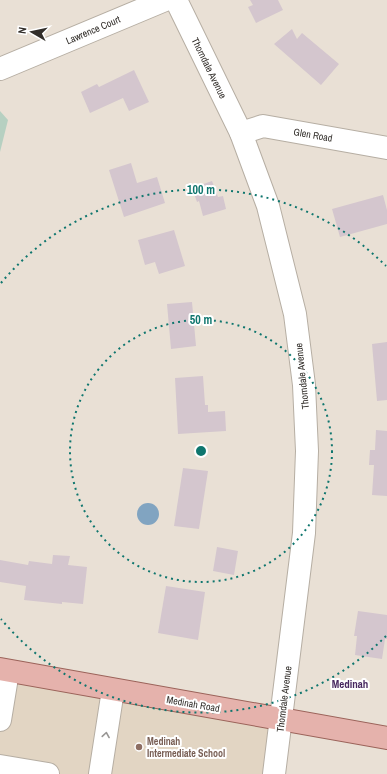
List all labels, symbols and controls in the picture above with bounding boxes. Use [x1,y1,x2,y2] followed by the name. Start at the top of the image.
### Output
[12,12,52,52] north arrow
[64,12,123,47] street label: Lawrence Court
[15,26,30,35] text: N
[189,35,230,101] street label: Thorndale Avenue
[293,125,333,145] street label: Glen Road
[187,182,215,198] text: 100 m
[190,312,212,328] text: 50 m
[292,342,312,410] street label: Thorndale Avenue
[194,444,208,458] centre of rings
[274,665,295,733] street label: Thorndale Avenue
[332,677,368,691] district label: Medinah
[165,693,221,715] street label: Medinah Road
[101,732,110,739] one-way arrow
[147,735,225,760] place label: Medinah Intermediate School
[134,742,144,752] marker: Medinah Intermediate School

